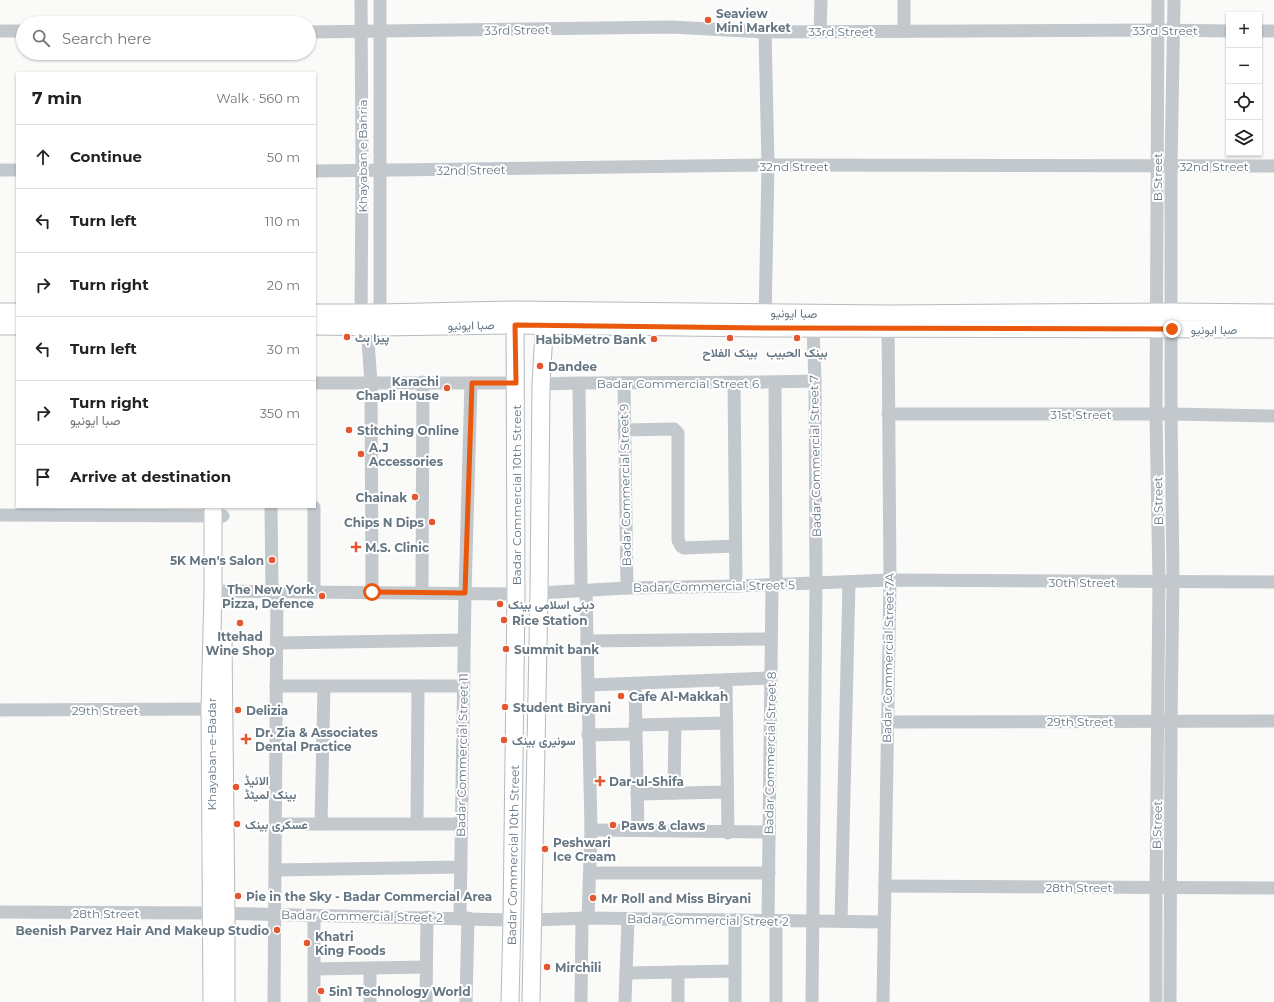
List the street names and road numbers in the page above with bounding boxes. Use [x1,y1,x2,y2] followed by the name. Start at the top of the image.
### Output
[484,22,550,38] street label: 33rd Street
[1132,23,1198,38] street label: 33rd Street
[808,24,874,39] street label: 33rd Street
[355,100,370,212] street label: Khayaban e Bahria
[1150,153,1165,201] street label: B Street
[759,159,829,174] street label: 32nd Street
[1179,159,1249,174] street label: 32nd Street
[436,162,506,178] street label: 32nd Street
[770,305,818,322] street label: صبا ایونیو
[447,317,495,334] street label: صبا ایونیو
[1191,322,1237,338] street label: صبا ایونیو
[806,375,824,537] street label: Badar Commercial Street 7
[597,376,759,391] street label: Badar Commercial Street 6
[616,404,634,566] street label: Badar Commercial Street 9
[509,405,524,585] street label: Badar Commercial 10th Street
[1050,407,1112,422] street label: 31st Street
[1150,477,1166,525] street label: B Street
[879,572,897,743] street label: Badar Commercial Street 7A
[1048,575,1116,590] street label: 30th Street
[633,577,795,595] street label: Badar Commercial Street 5
[761,671,779,835] street label: Badar Commercial Street 8
[453,673,471,837] street label: Badar Commercial Street 11
[204,697,219,810] street label: Khayaban-e-Badar
[72,703,138,718] street label: 29th Street
[1047,714,1113,729] street label: 29th Street
[504,764,522,945] street label: Badar Commercial 10th Street
[1149,801,1165,849] street label: B Street
[1046,880,1113,895] street label: 28th Street
[73,906,140,921] street label: 28th Street
[281,907,443,925] street label: Badar Commercial Street 2
[627,911,789,929] street label: Badar Commercial Street 2

